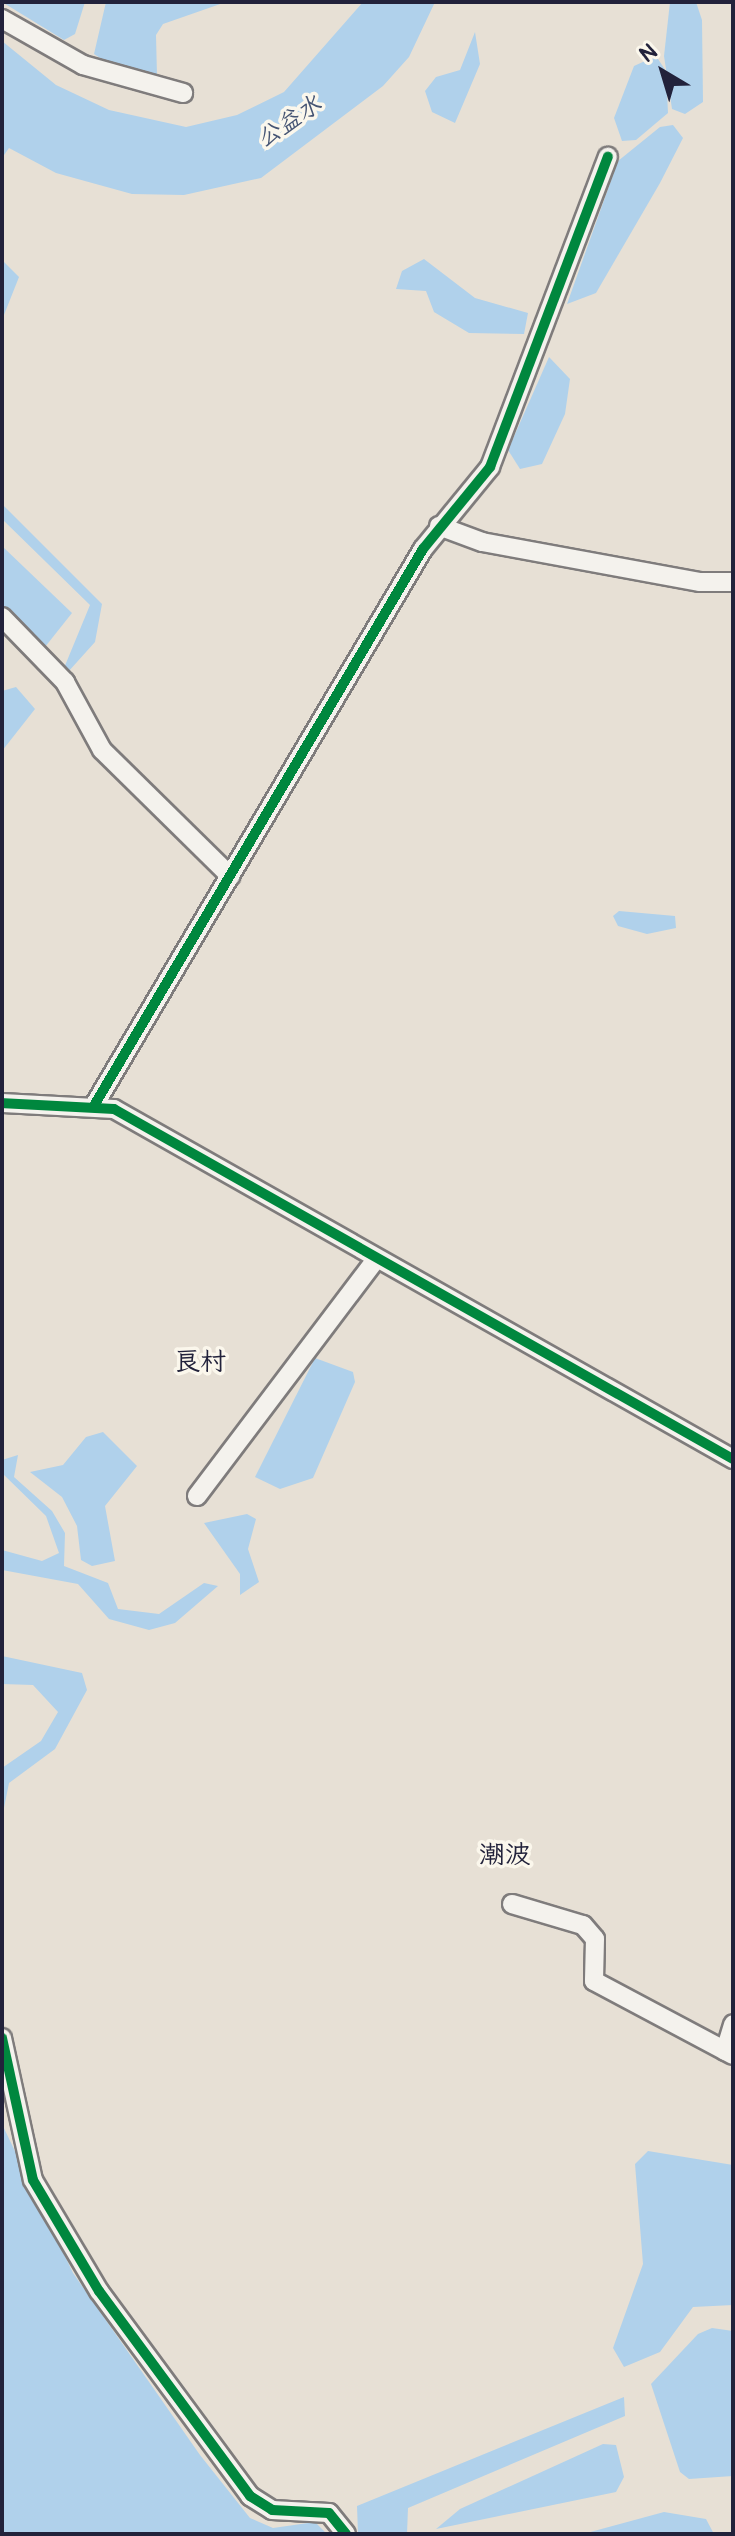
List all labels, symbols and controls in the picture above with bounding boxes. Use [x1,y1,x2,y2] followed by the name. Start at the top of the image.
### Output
[623,32,703,112] north arrow
[634,37,663,69] text: N
[251,90,327,154] water label: 公益水
[174,1347,226,1379] district label: 良村
[479,1840,531,1872] district label: 潮波

